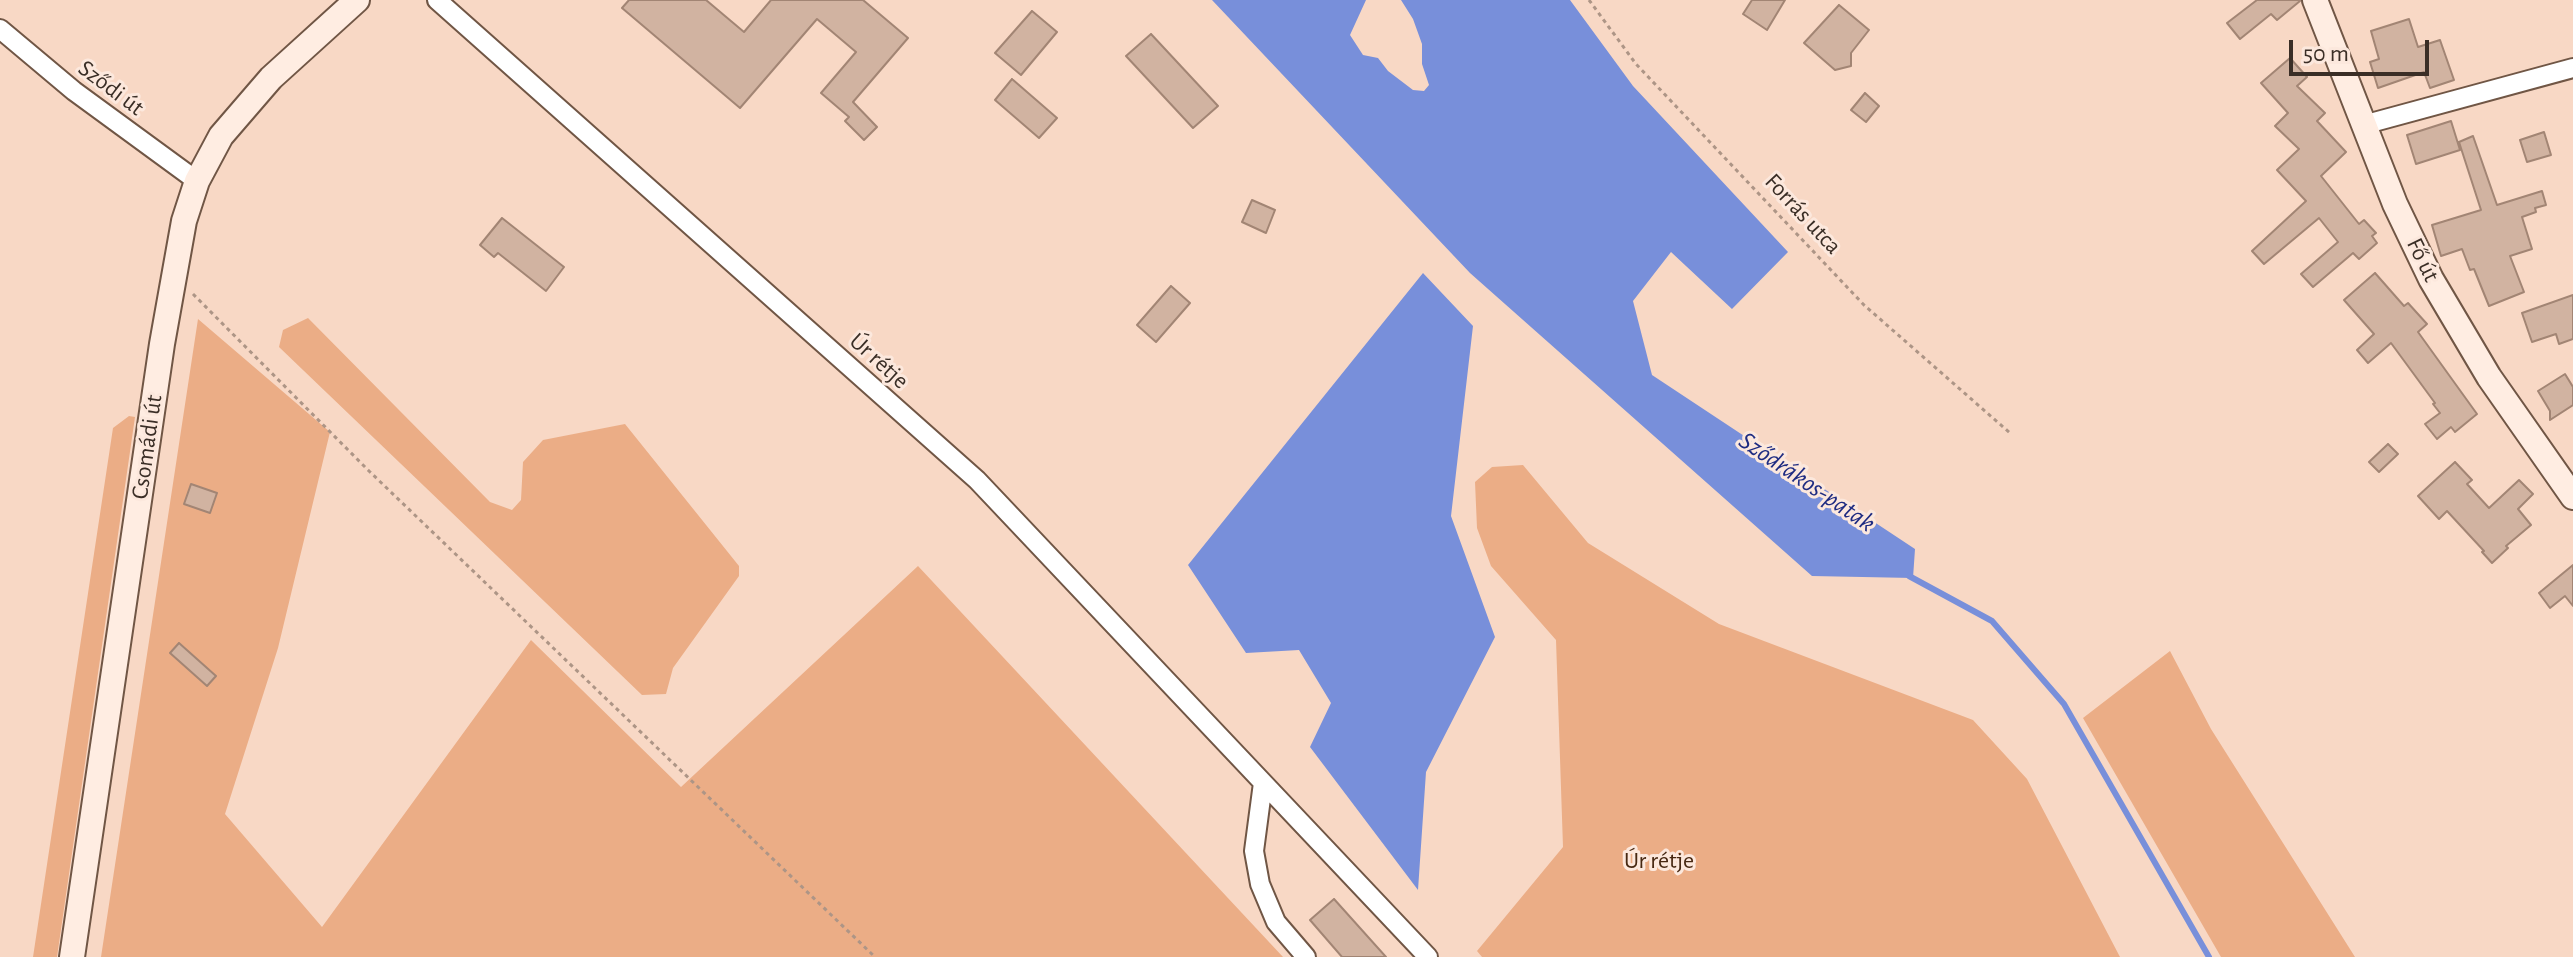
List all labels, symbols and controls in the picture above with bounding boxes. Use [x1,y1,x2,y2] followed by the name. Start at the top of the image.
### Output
[2293,24,2433,74] scale bar
[2303,42,2349,66] text: 50 m
[72,54,150,122] street label: Sződi út
[1758,168,1848,260] street label: Forrás utca
[2400,233,2446,287] street label: Fő út
[843,327,915,395] street label: Úr rétje
[125,393,169,501] street label: Csomádi út
[1733,425,1881,539] water label: Sződrákos-patak
[1624,847,1694,875] park label: Úr rétje

